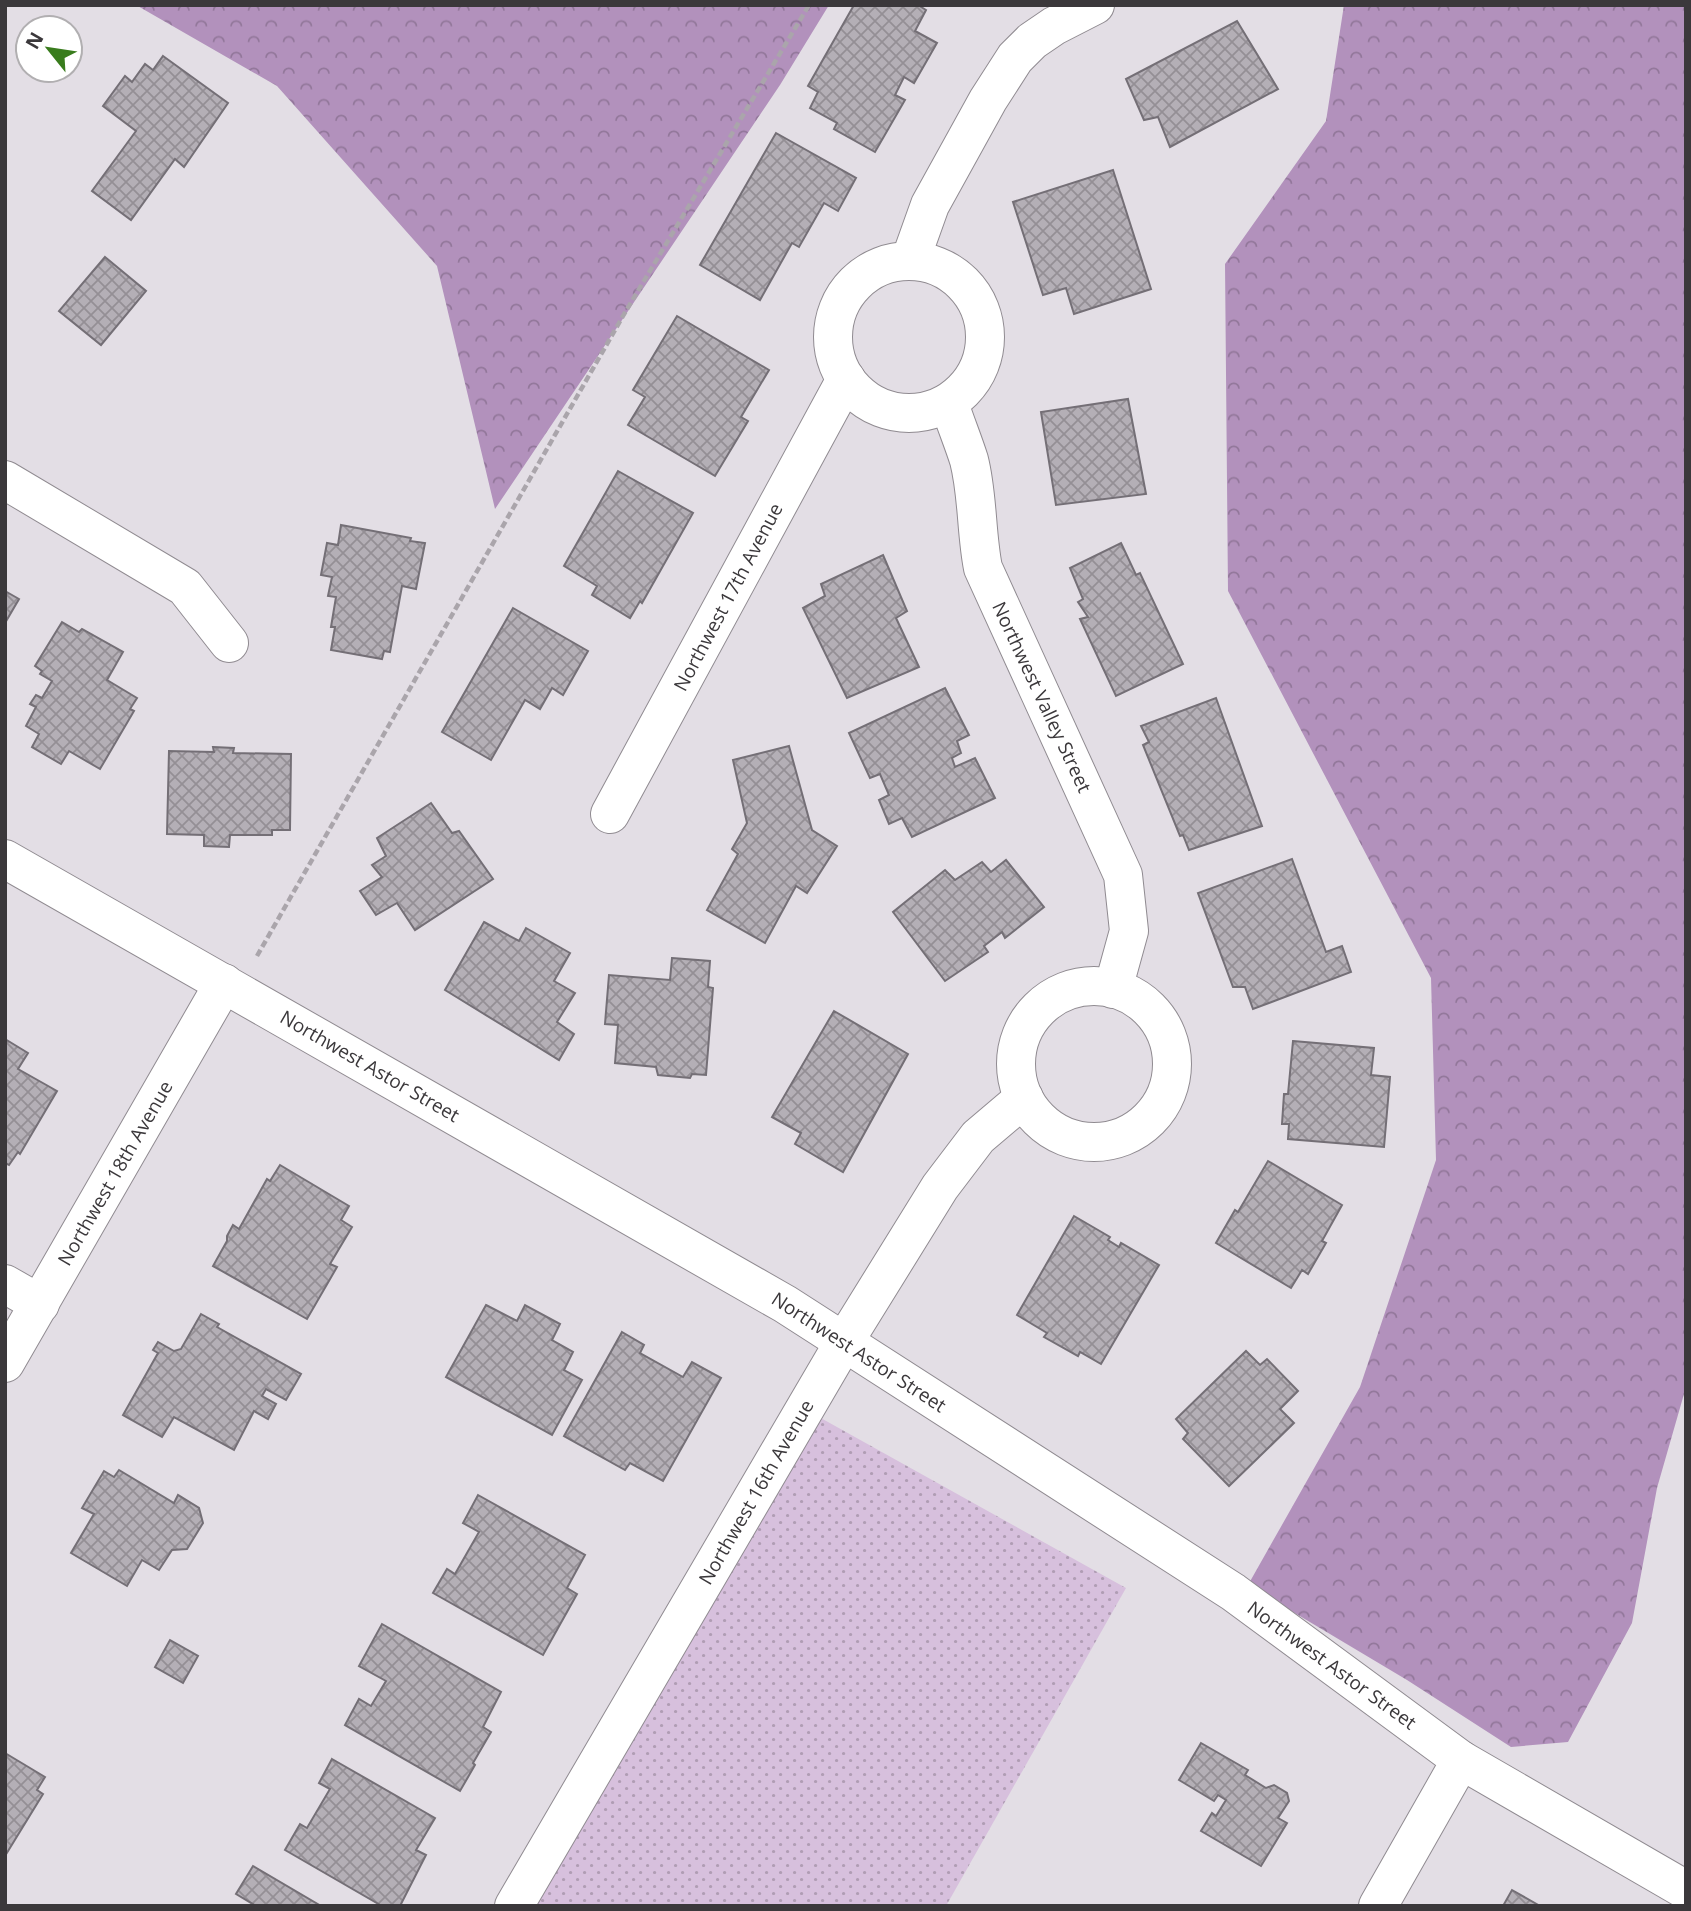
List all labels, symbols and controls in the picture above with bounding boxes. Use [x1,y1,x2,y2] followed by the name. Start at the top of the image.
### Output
[14,14,84,84] north arrow
[19,27,49,54] text: N
[667,498,789,696] street label: Northwest 17th Avenue
[986,597,1098,797] street label: Northwest Valley Street
[276,1004,465,1128] street label: Northwest Astor Street
[51,1076,179,1270] street label: Northwest 18th Avenue
[767,1286,951,1418] street label: Northwest Astor Street
[692,1395,820,1589] street label: Northwest 16th Avenue
[1242,1595,1422,1735] street label: Northwest Astor Street

